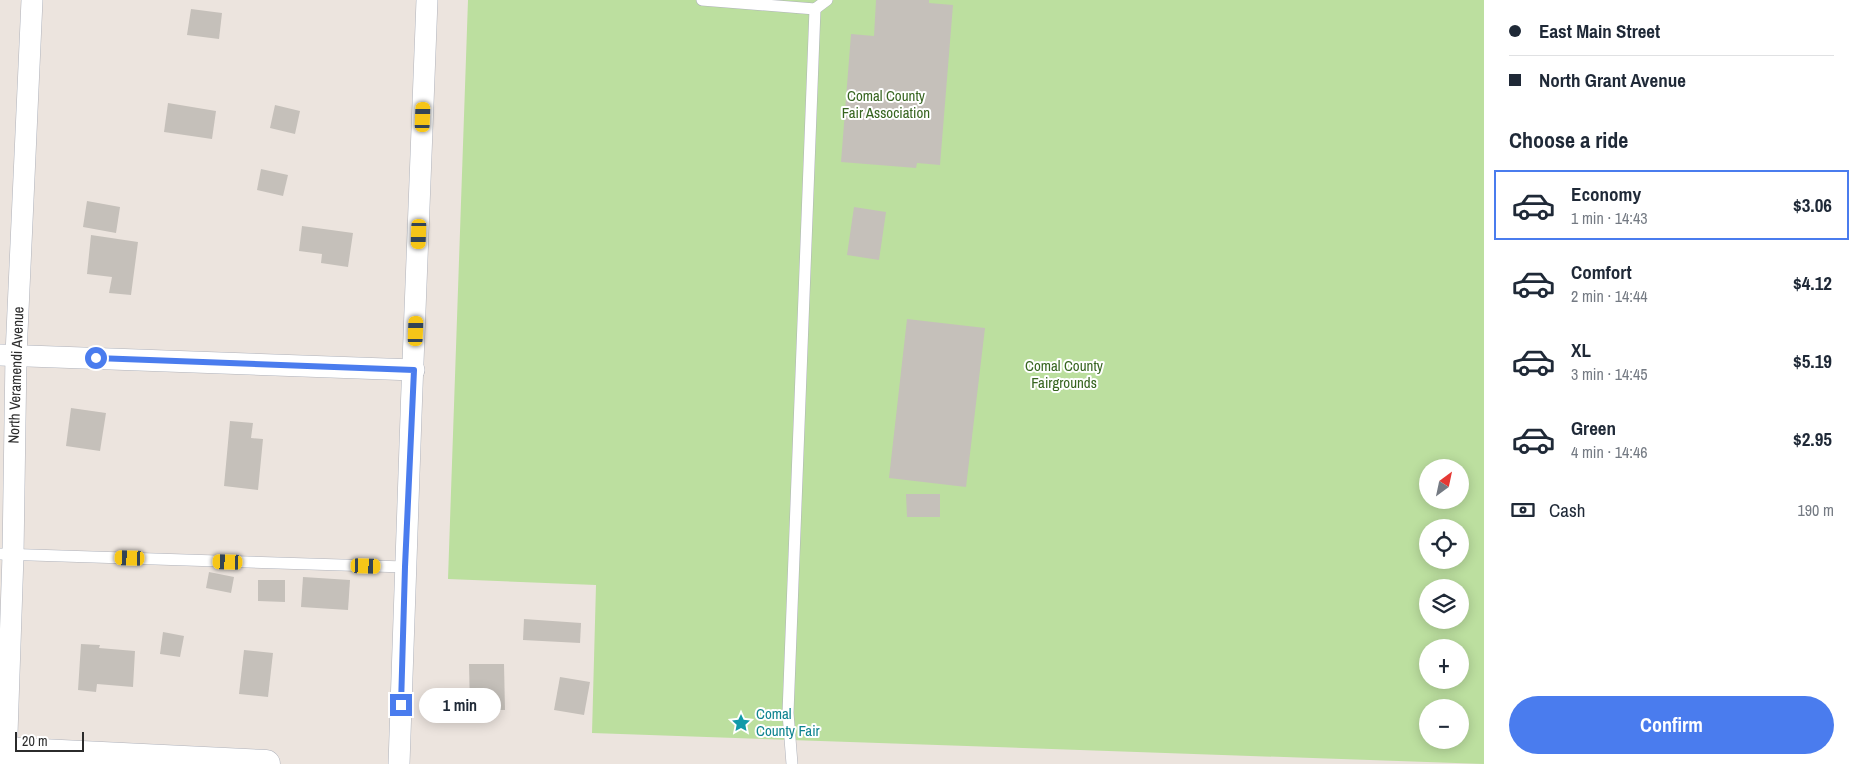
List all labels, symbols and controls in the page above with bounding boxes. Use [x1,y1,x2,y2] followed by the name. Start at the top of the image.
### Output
[1539,18,1660,44] text: East Main Street
[1539,67,1686,93] text: North Grant Avenue
[842,85,930,123] park label: Comal County Fair Association
[414,102,431,132] car
[1509,125,1628,155] text: Choose a ride
[1571,181,1641,207] text: Economy
[1511,183,1556,228] icon: car
[1793,192,1832,218] text: $3.06
[1571,207,1648,229] text: 1 min · 14:43
[410,219,427,249] car
[1571,259,1632,285] text: Comfort
[1511,261,1556,306] icon: car
[1793,270,1832,296] text: $4.12
[1571,285,1648,307] text: 2 min · 14:44
[3,306,28,444] street label: North Veramendi Avenue
[407,316,424,346] car
[1571,337,1591,363] text: XL
[1511,339,1556,384] icon: car
[85,347,107,369] route start
[1793,348,1832,374] text: $5.19
[1025,355,1104,393] park label: Comal County Fairgrounds
[1571,363,1648,385] text: 3 min · 14:45
[1571,415,1616,441] text: Green
[1511,417,1556,462] icon: car
[1793,426,1832,452] text: $2.95
[1571,441,1648,463] text: 4 min · 14:46
[1419,459,1469,509] north arrow
[1419,459,1469,749] map controls
[1509,496,1537,524] icon: cash
[1549,497,1585,523] text: Cash
[1798,499,1834,521] text: 190 m
[1419,519,1469,569] button: locate
[114,550,145,566] car
[212,554,243,570] car
[350,558,381,574] car
[1419,579,1469,629] button: layers
[1419,639,1469,689] button: +
[418,688,501,722] callout: 1 min
[390,694,412,716] route end
[443,694,477,716] text: 1 min
[1509,696,1834,754] button: Confirm
[1419,699,1469,749] button: −
[756,703,820,741] place label: Comal County Fair
[730,712,752,734] place icon: Comal County Fair
[15,729,84,752] scale bar
[22,732,48,750] text: 20 m

